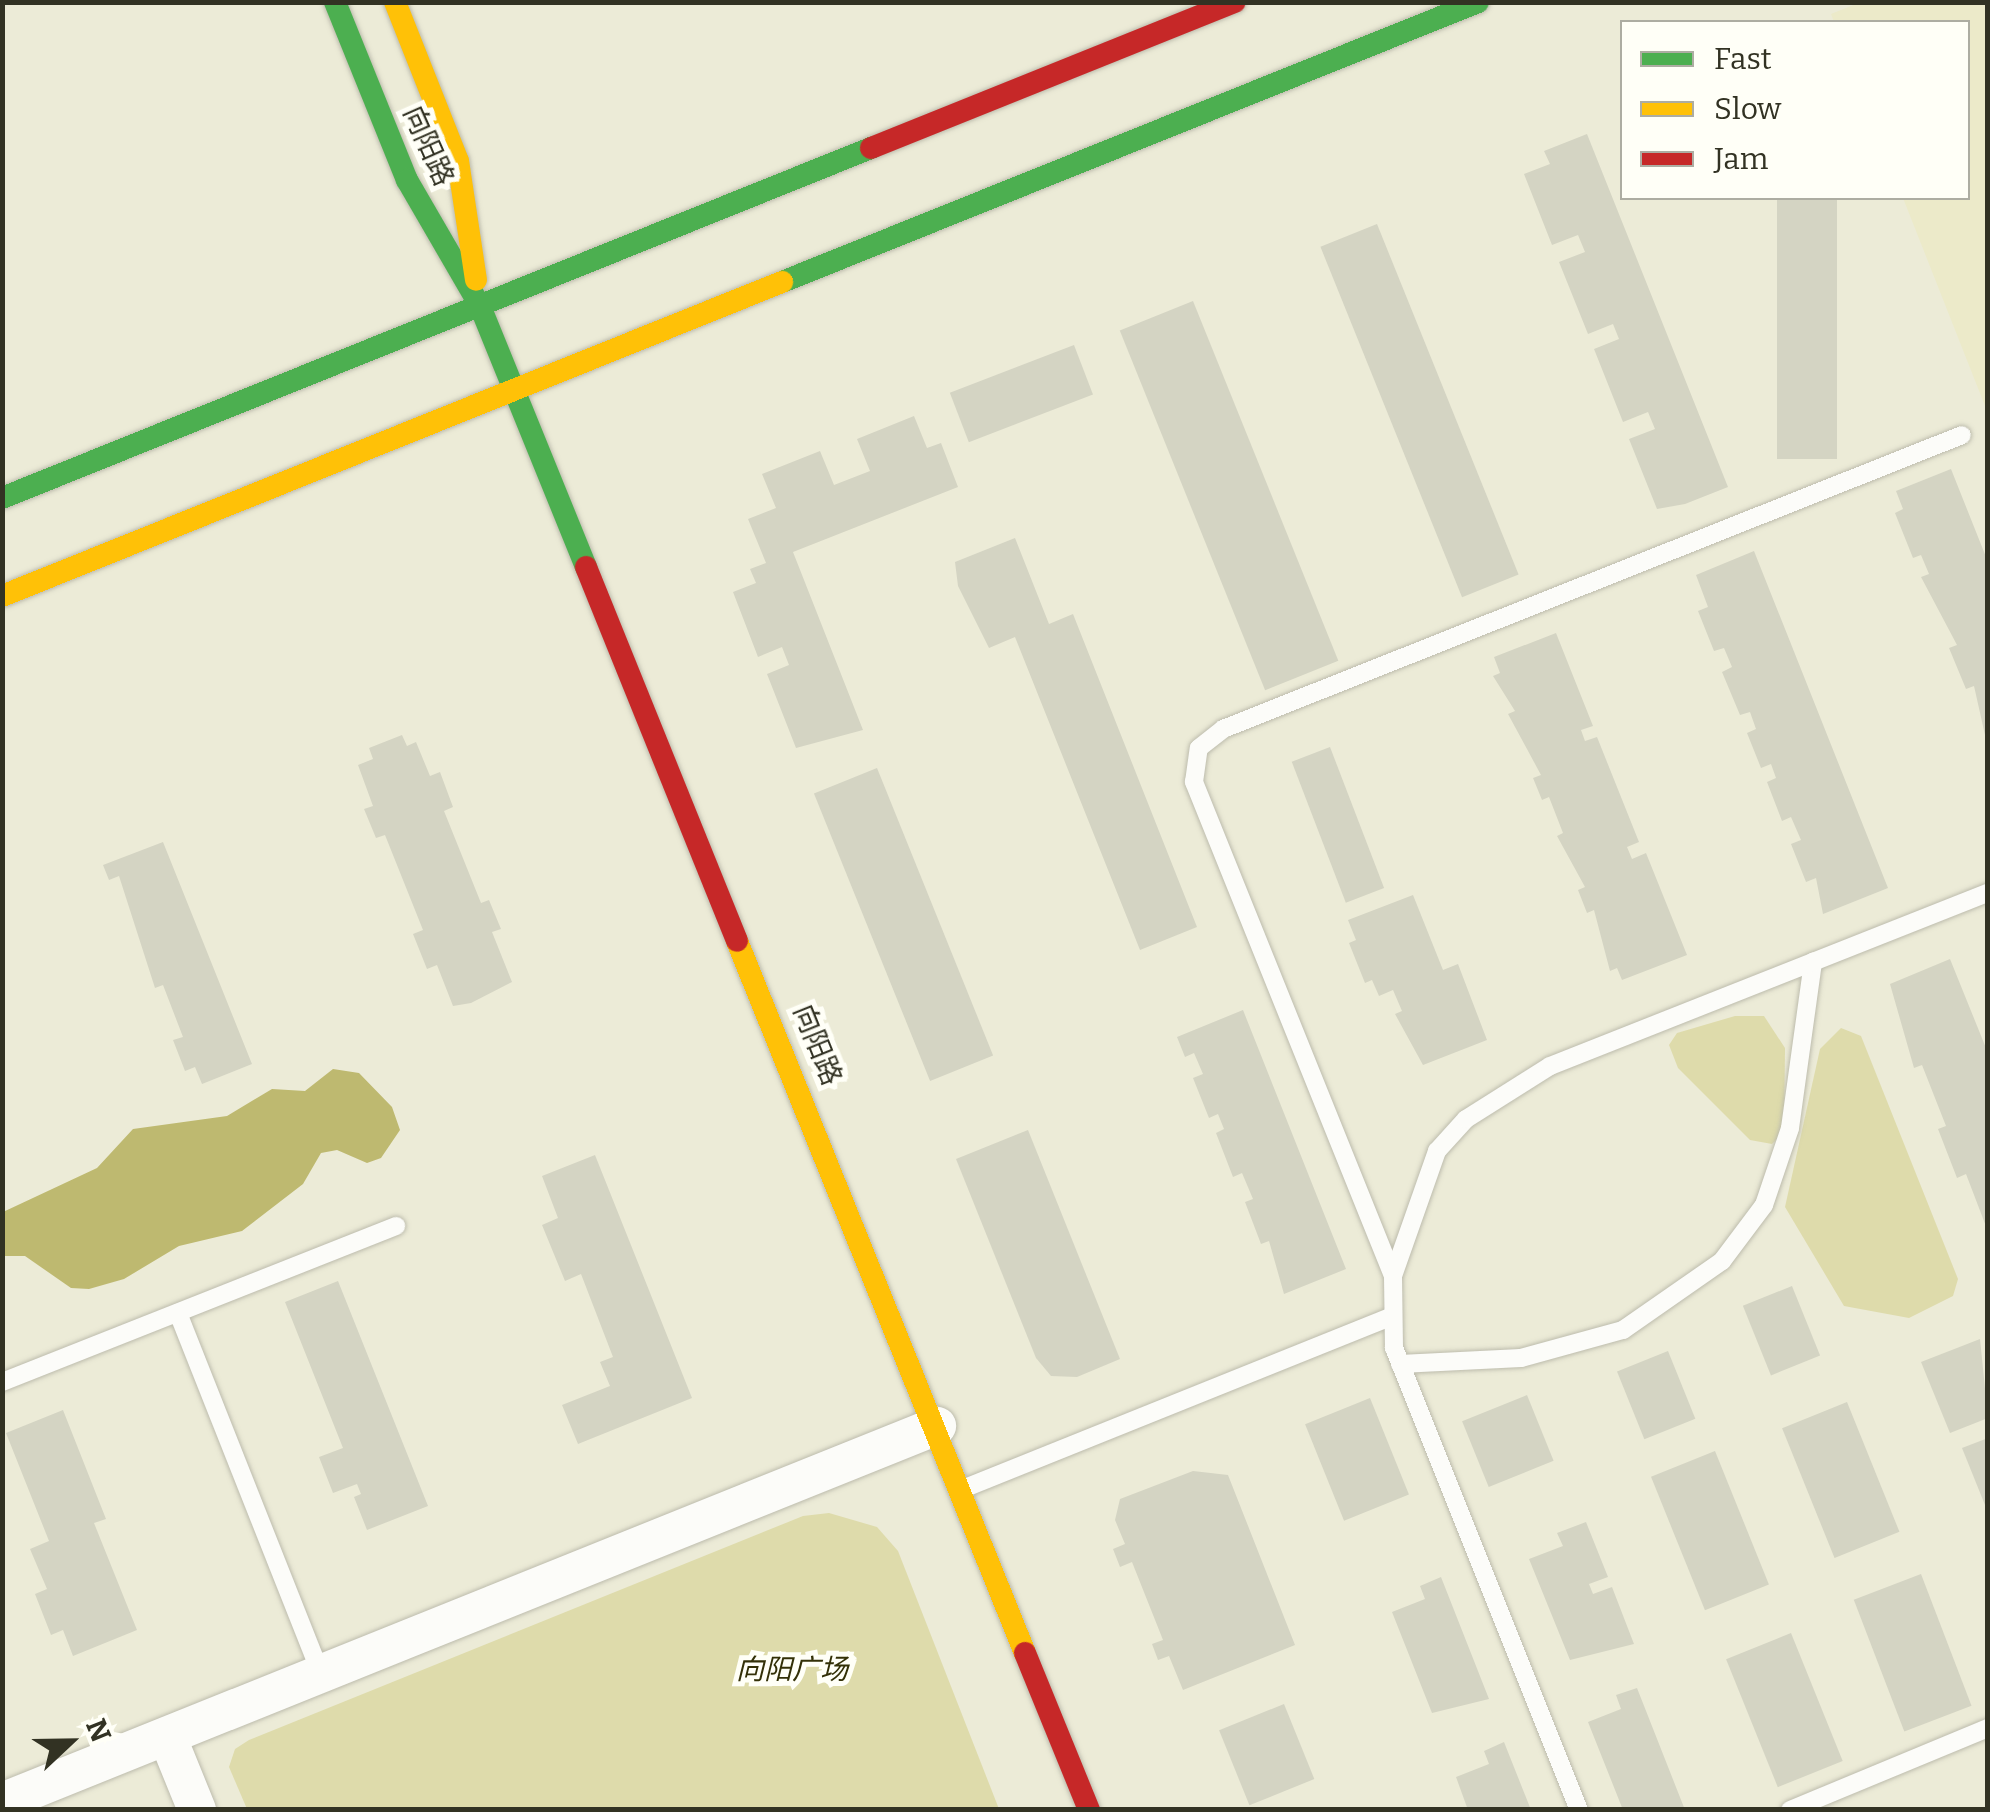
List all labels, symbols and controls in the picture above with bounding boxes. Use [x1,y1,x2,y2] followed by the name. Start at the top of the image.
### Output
[1620,20,1970,200] legend
[1714,41,1772,77] text: Fast
[1714,91,1781,127] text: Slow
[396,101,460,191] street label: 向阳路
[1714,141,1768,177] text: Jam
[786,1000,848,1090] street label: 向阳路
[736,1653,848,1687] park label: 向阳广场
[20,1692,120,1792] north arrow
[79,1714,118,1747] text: N

